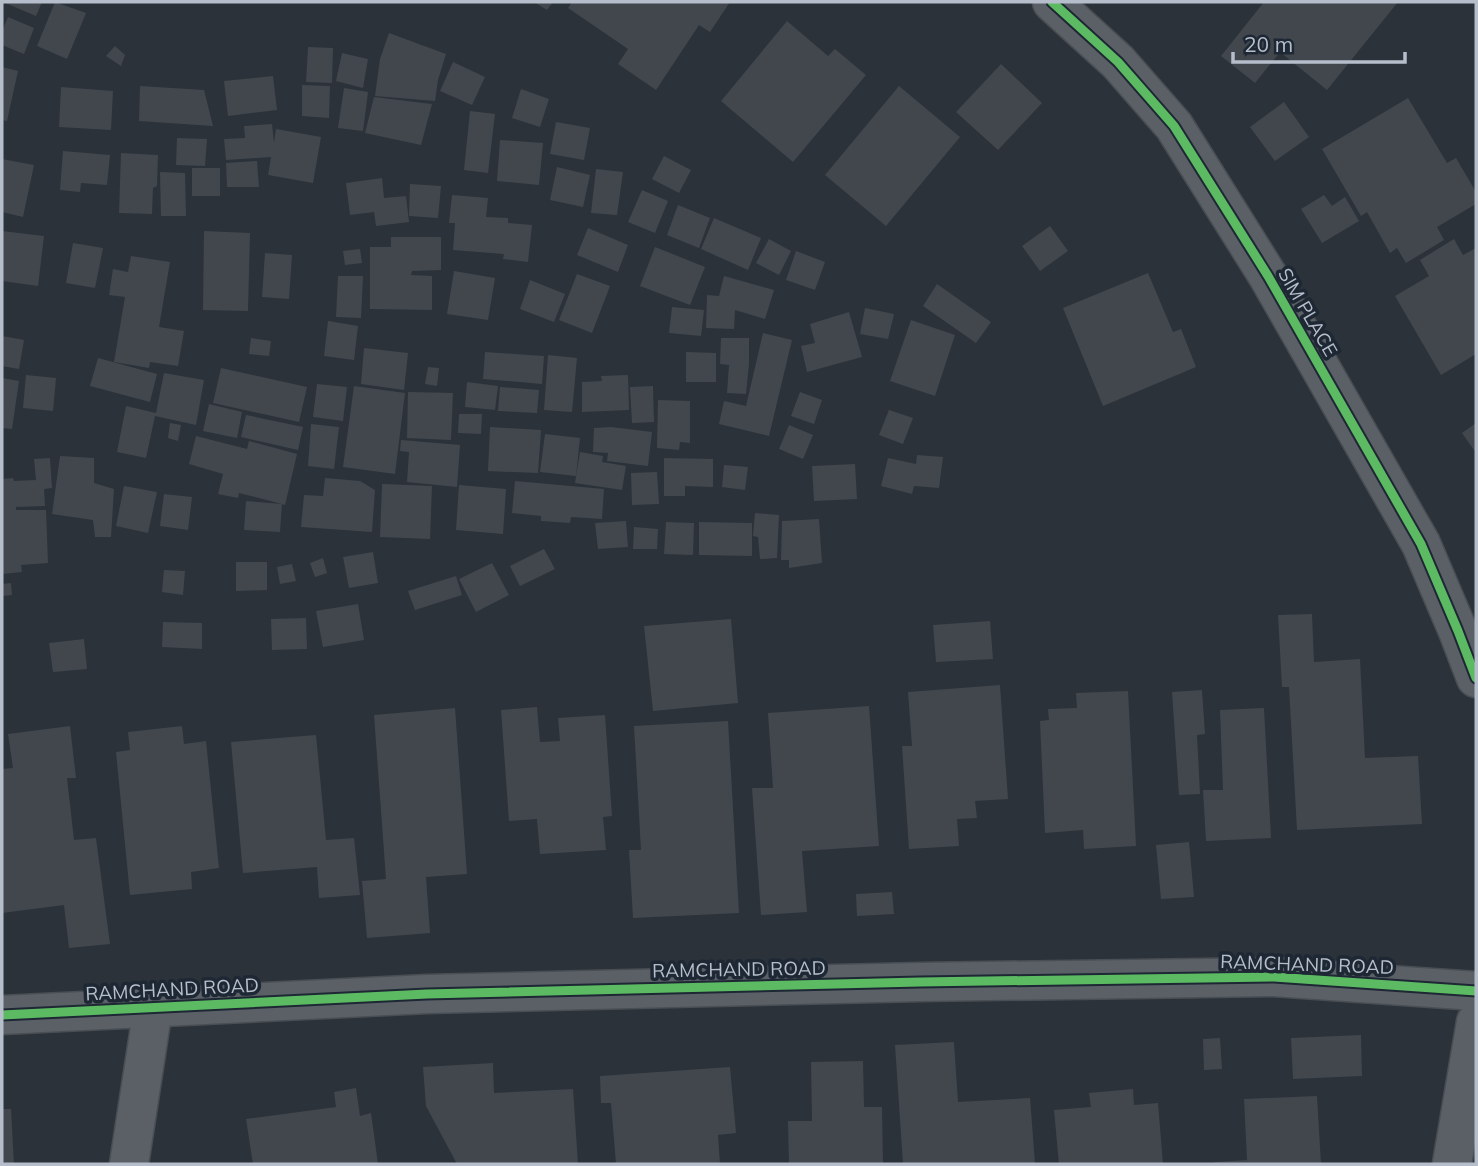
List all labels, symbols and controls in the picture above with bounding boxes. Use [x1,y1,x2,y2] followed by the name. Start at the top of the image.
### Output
[1233,21,1404,65] scale bar
[1244,31,1293,57] text: 20 m
[1273,263,1343,361] street label: SIM PLACE
[1220,949,1394,979] street label: RAMCHAND ROAD
[652,955,826,983] street label: RAMCHAND ROAD
[85,972,259,1006] street label: RAMCHAND ROAD

